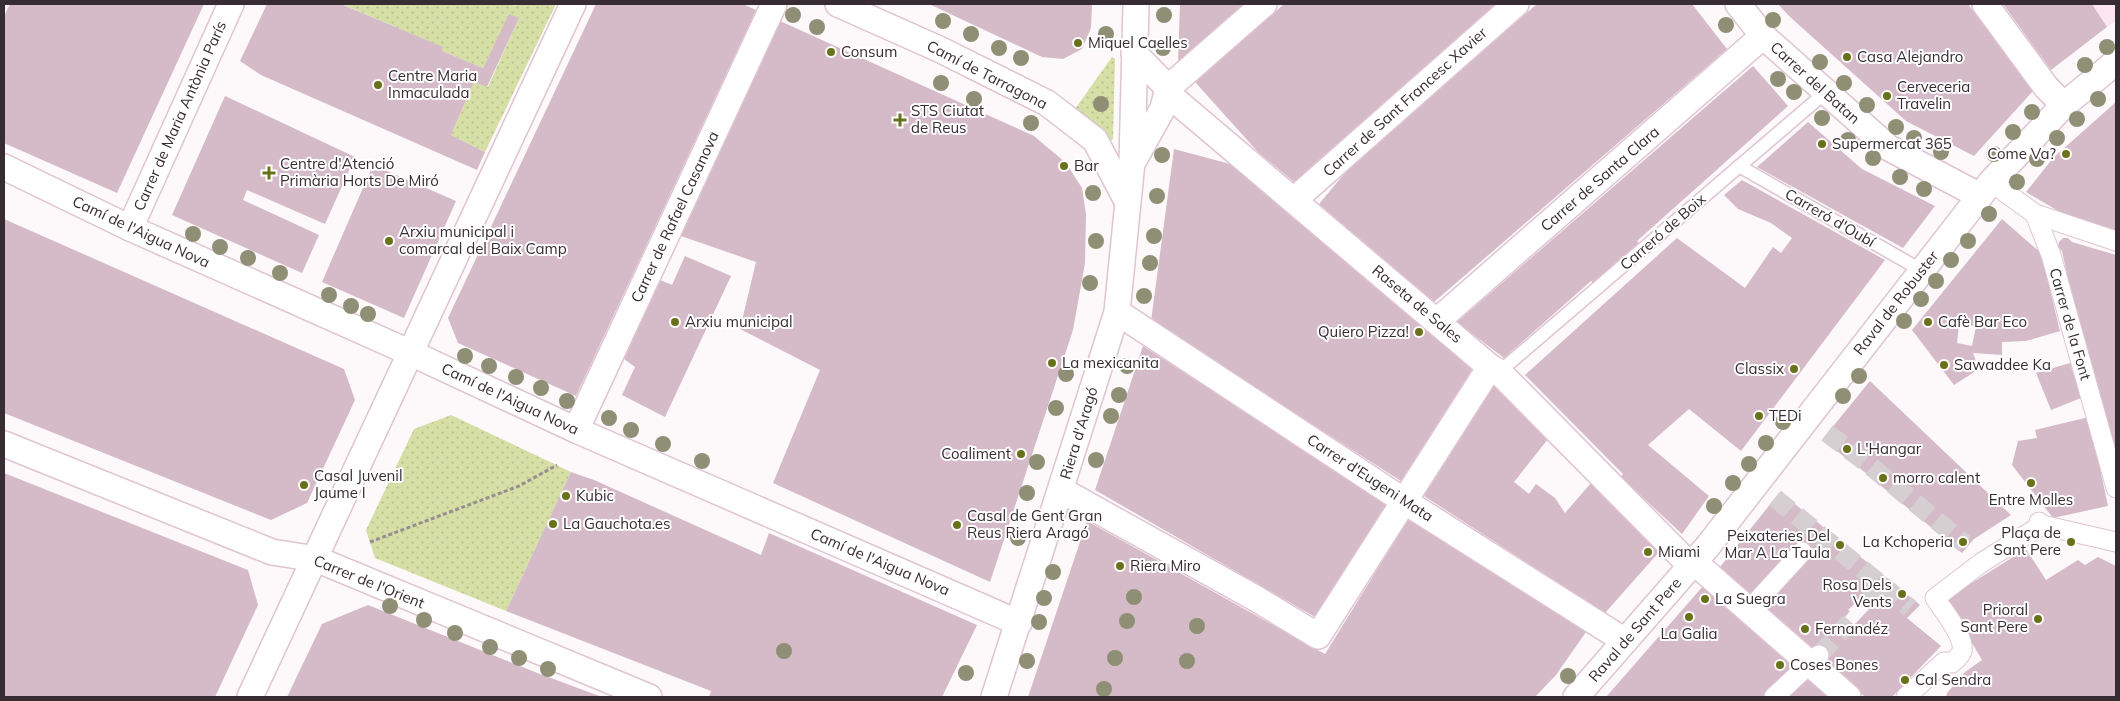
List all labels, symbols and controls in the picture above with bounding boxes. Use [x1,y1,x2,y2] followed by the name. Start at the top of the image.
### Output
[129,18,230,214] street label: Carrer de Maria Antònia París
[1319,23,1491,180] street label: Carrer de Sant Francesc Xavier
[1088,33,1188,52] place label: Miquel Caelles
[924,36,1051,113] street label: Camí de Tarragona
[1072,37,1084,49] marker: Miquel Caelles
[1767,37,1864,128] street label: Carrer del Batan
[841,42,897,61] place label: Consum
[825,46,837,58] marker: Consum
[1857,47,1963,66] place label: Casa Alejandro
[1841,51,1853,63] marker: Casa Alejandro
[388,66,477,102] place label: Centre Maria Inmaculada
[1897,77,1970,113] place label: Cerveceria Travelin
[372,79,384,91] marker: Centre Maria Inmaculada
[1881,90,1893,102] marker: Cerveceria Travelin
[911,101,984,137] place label: STS Ciutat de Reus
[893,113,907,127] marker: STS Ciutat de Reus
[1536,122,1663,235] street label: Carrer de Santa Clara
[626,128,723,306] street label: Carrer de Rafael Casanova
[1832,134,1952,153] place label: Supermercat 365
[1816,138,1828,150] marker: Supermercat 365
[1987,144,2056,163] place label: Come Va?
[2060,148,2072,160] marker: Come Va?
[280,154,439,190] place label: Centre d'Atenció Primària Horts De Miró
[1074,156,1099,175] place label: Bar
[1058,160,1070,172] marker: Bar
[262,166,276,180] marker: Centre d'Atenció Primària Horts De Miró
[1782,184,1880,252] street label: Carreró d'Oubí
[1616,189,1709,274] street label: Carreró de Boix
[70,191,213,272] street label: Camí de l'Aigua Nova
[399,222,567,258] place label: Arxiu municipal i comarcal del Baix Camp
[383,235,395,247] marker: Arxiu municipal i comarcal del Baix Camp
[1849,246,1943,359] street label: Raval de Robuster
[1368,260,1466,347] street label: Raseta de Sales
[2045,266,2096,382] street label: Carrer de la Font
[685,312,792,331] place label: Arxiu municipal
[1938,312,2027,331] place label: Cafè Bar Eco
[669,316,681,328] marker: Arxiu municipal
[1922,316,1934,328] marker: Cafè Bar Eco
[1318,322,1409,341] place label: Quiero Pizza!
[1413,326,1425,338] marker: Quiero Pizza!
[1062,353,1159,372] place label: La mexicanita
[1954,355,2051,374] place label: Sawaddee Ka
[1046,357,1058,369] marker: La mexicanita
[439,358,582,439] street label: Camí de l'Aigua Nova
[1735,359,1784,378] place label: Classix
[1938,359,1950,371] marker: Sawaddee Ka
[1788,363,1800,375] marker: Classix
[1055,384,1102,481] street label: Riera d'Aragó
[1769,406,1802,425] place label: TEDi
[1753,410,1765,422] marker: TEDi
[1304,430,1437,526] street label: Carrer d'Eugeni Mata
[1857,439,1922,458] place label: L'Hangar
[1841,443,1853,455] marker: L'Hangar
[941,444,1011,463] place label: Coaliment
[1015,448,1027,460] marker: Coaliment
[314,466,402,502] place label: Casal Juvenil Jaume I
[1893,468,1980,487] place label: morro calent
[1877,472,1889,484] marker: morro calent
[2025,477,2037,489] marker: Entre Molles
[298,479,310,491] marker: Casal Juvenil Jaume I
[576,486,614,505] place label: Kubic
[560,490,572,502] marker: Kubic
[1989,490,2073,509] place label: Entre Molles
[967,506,1102,542] place label: Casal de Gent Gran Reus Riera Aragó
[563,514,670,533] place label: La Gauchota.es
[547,518,559,530] marker: La Gauchota.es
[951,519,963,531] marker: Casal de Gent Gran Reus Riera Aragó
[1994,523,2061,559] place label: Plaça de Sant Pere
[808,524,953,599] street label: Camí de l'Aigua Nova
[1725,526,1830,562] place label: Peixateries Del Mar A La Taula
[1863,532,1953,551] place label: La Kchoperia
[1957,536,1969,548] marker: La Kchoperia
[2065,536,2077,548] marker: Plaça de Sant Pere
[1834,539,1846,551] marker: Peixateries Del Mar A La Taula
[1658,542,1700,561] place label: Miami
[1642,546,1654,558] marker: Miami
[311,551,427,612] street label: Carrer de l'Orient
[1130,556,1201,575] place label: Riera Miro
[1114,560,1126,572] marker: Riera Miro
[1584,574,1685,686] street label: Raval de Sant Pere
[1822,575,1892,611] place label: Rosa Dels Vents
[1896,588,1908,600] marker: Rosa Dels Vents
[1715,589,1786,608] place label: La Suegra
[1699,593,1711,605] marker: La Suegra
[1961,600,2028,636] place label: Prioral Sant Pere
[1683,611,1695,623] marker: La Galia
[2032,613,2044,625] marker: Prioral Sant Pere
[1815,619,1888,638] place label: Fernandéz
[1799,623,1811,635] marker: Fernandéz
[1660,624,1718,643] place label: La Galia
[1790,655,1878,674] place label: Coses Bones
[1774,659,1786,671] marker: Coses Bones
[1915,670,1991,689] place label: Cal Sendra
[1899,674,1911,686] marker: Cal Sendra

